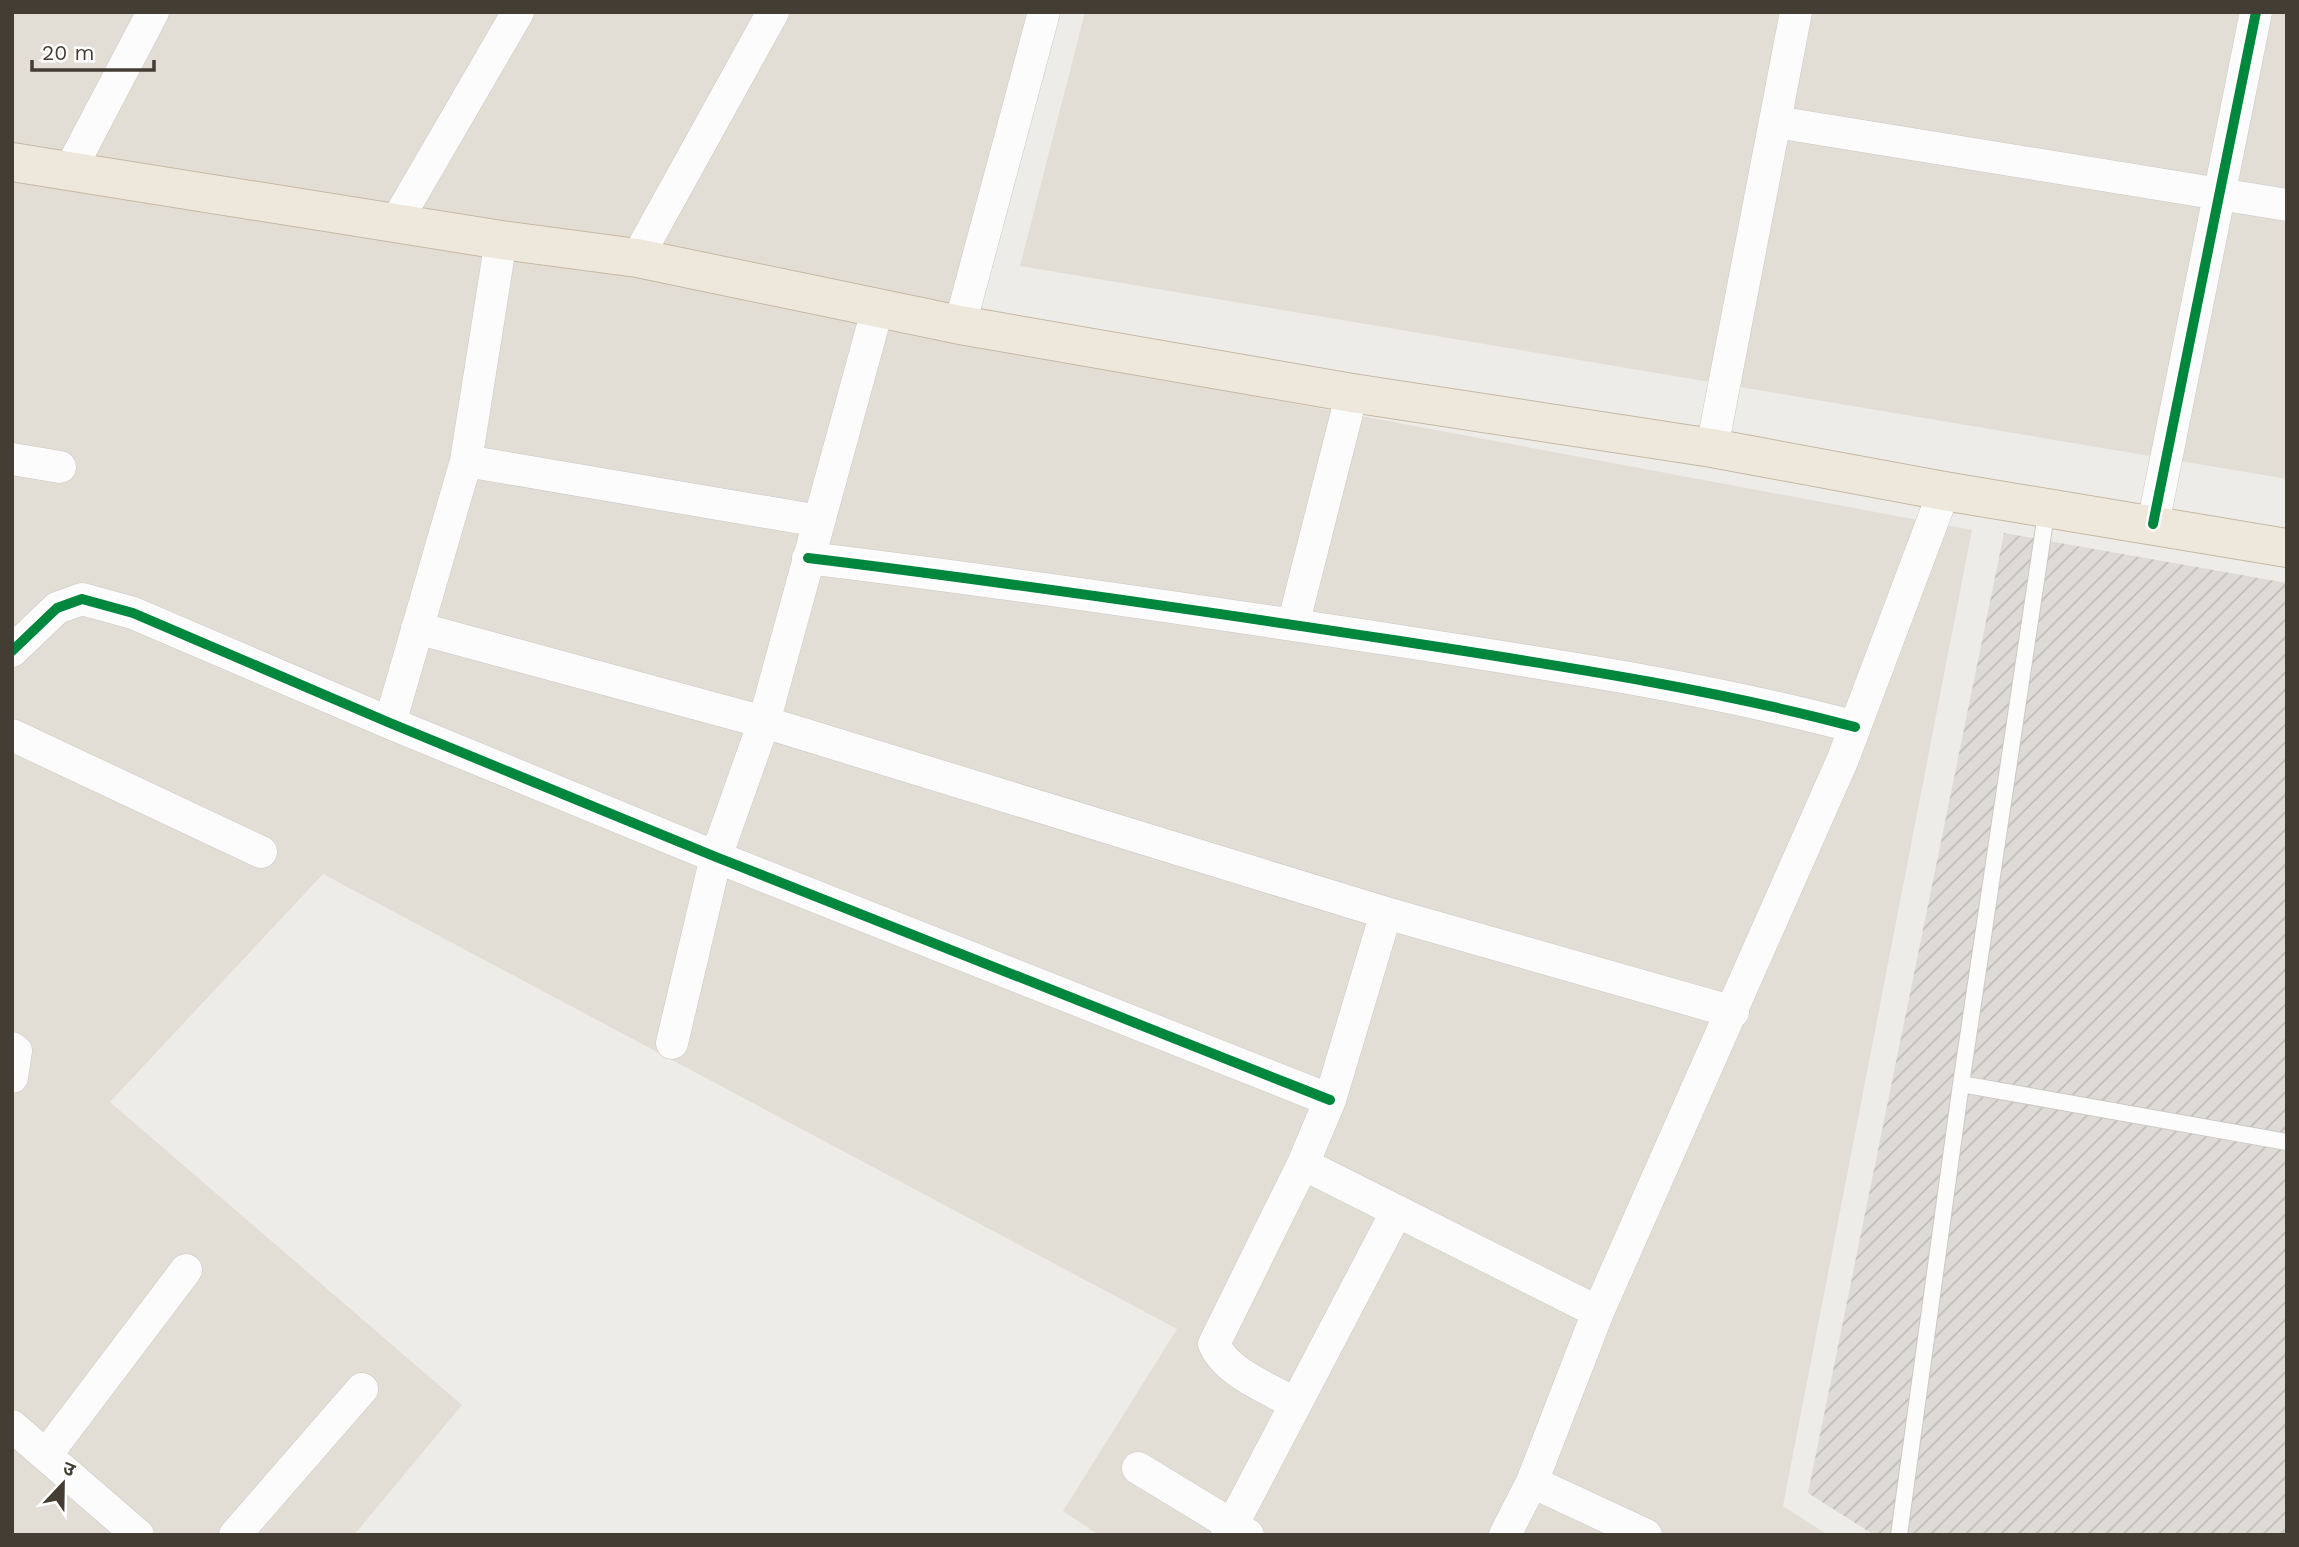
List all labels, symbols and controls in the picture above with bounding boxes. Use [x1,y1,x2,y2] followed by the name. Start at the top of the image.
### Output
[32,28,154,72] scale bar
[42,40,94,65] text: 20 m
[28,1449,98,1519] north arrow
[60,1456,79,1482] text: उ

